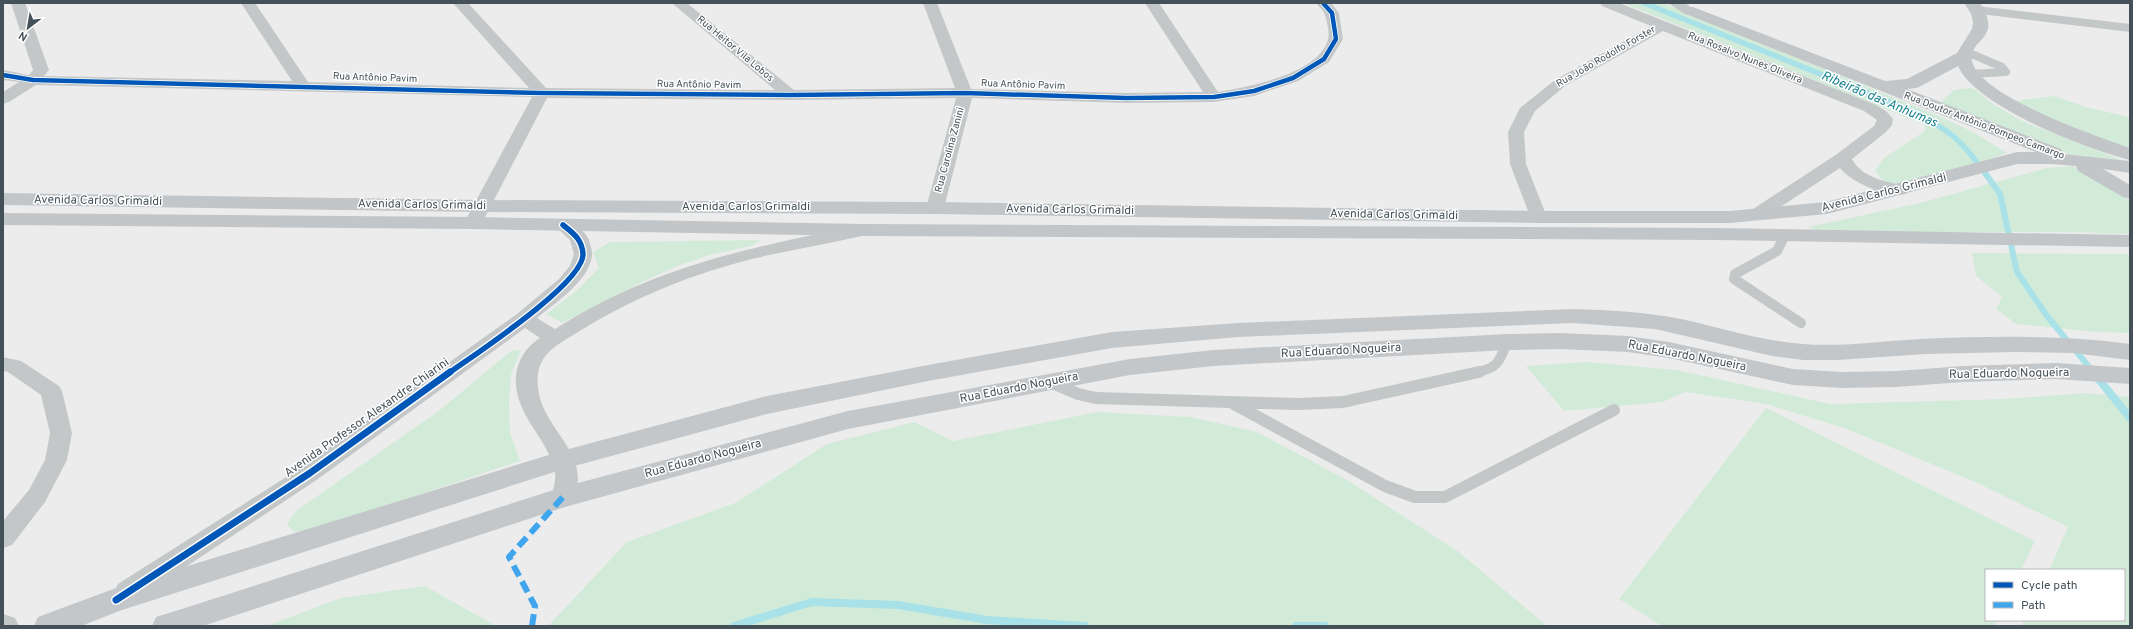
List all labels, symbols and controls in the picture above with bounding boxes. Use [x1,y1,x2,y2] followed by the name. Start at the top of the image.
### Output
[8,8,48,48] north arrow
[694,13,776,85] street label: Rua Heitor Vila Lobos
[1554,23,1658,91] street label: Rua João Rodolfo Forster
[16,28,30,44] text: N
[1686,29,1804,87] street label: Rua Rosalvo Nunes Oliveira
[1818,68,1940,132] water label: Ribeirão das Anhumas
[332,70,418,86] street label: Rua Antônio Pavim
[980,77,1066,93] street label: Rua Antônio Pavim
[657,78,741,92] street label: Rua Antônio Pavim
[1902,89,2066,163] street label: Rua Doutor Antônio Pompeo Camargo
[932,106,968,194] street label: Rua Carolina Zanini
[1820,170,1948,216] street label: Avenida Carlos Grimaldi
[34,192,162,210] street label: Avenida Carlos Grimaldi
[358,196,486,214] street label: Avenida Carlos Grimaldi
[682,199,810,215] street label: Avenida Carlos Grimaldi
[1006,201,1134,219] street label: Avenida Carlos Grimaldi
[1330,206,1458,224] street label: Avenida Carlos Grimaldi
[1626,337,1748,375] street label: Rua Eduardo Nogueira
[1280,340,1402,362] street label: Rua Eduardo Nogueira
[281,355,453,481] street label: Avenida Professor Alexandre Chiarini
[1949,365,2069,383] street label: Rua Eduardo Nogueira
[958,369,1080,407] street label: Rua Eduardo Nogueira
[643,436,763,482] street label: Rua Eduardo Nogueira
[1985,569,2125,621] legend
[2021,578,2078,594] text: Cycle path
[2021,598,2046,614] text: Path

